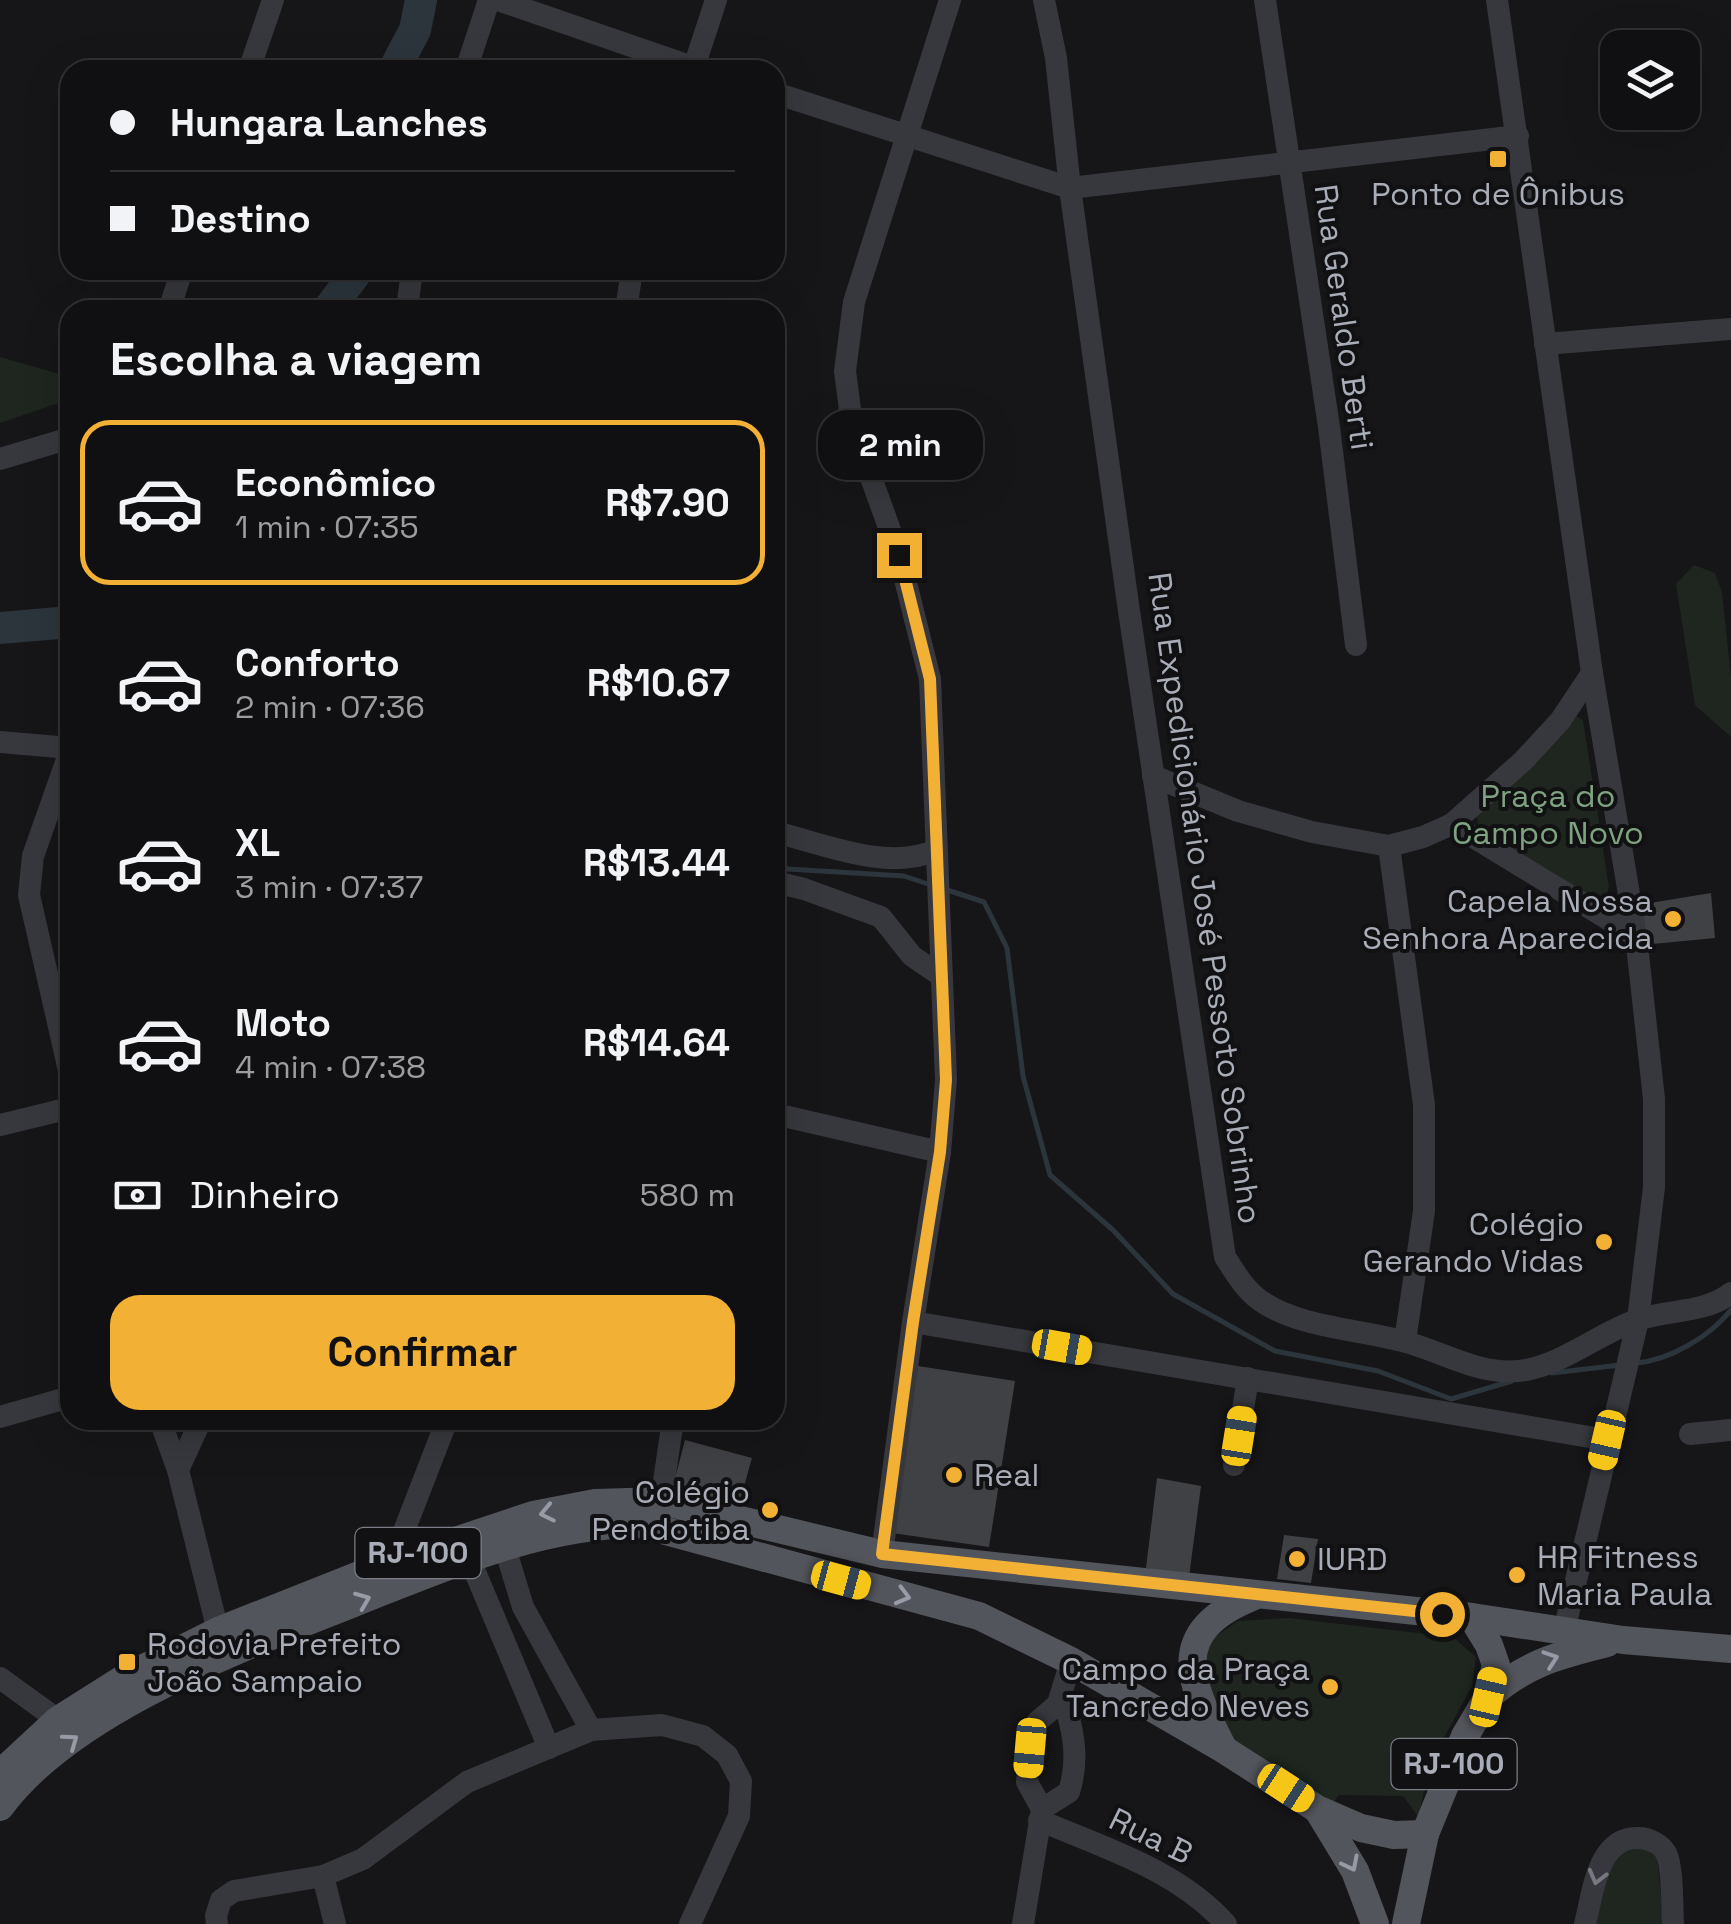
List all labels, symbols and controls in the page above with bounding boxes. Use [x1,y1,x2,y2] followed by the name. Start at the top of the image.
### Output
[1600,30,1700,130] map controls
[1600,30,1700,130] button: layers
[170,99,488,147] text: Hungara Lanches
[1487,148,1509,170] marker: Ponto de Ônibus
[1371,174,1625,214] place label: Ponto de Ônibus
[1306,182,1382,452] street label: Rua Geraldo Berti
[170,195,311,243] text: Destino
[110,331,482,388] text: Escolha a viagem
[816,410,982,480] callout: 2 min
[859,425,942,465] text: 2 min
[115,458,205,548] icon: car
[235,459,436,507] text: Econômico
[605,479,730,527] text: R$7.90
[235,507,419,547] text: 1 min · 07:35
[877,533,922,578] route end
[1139,570,1271,1226] street label: Rua Expedicionário José Pessoto Sobrinho
[115,638,205,728] icon: car
[235,639,400,687] text: Conforto
[587,659,730,707] text: R$10.67
[235,687,425,727] text: 2 min · 07:36
[1452,776,1644,853] park label: Praça do Campo Novo
[115,818,205,908] icon: car
[235,819,280,867] text: XL
[583,839,730,887] text: R$13.44
[235,867,423,907] text: 3 min · 07:37
[1362,881,1653,958] place label: Capela Nossa Senhora Aparecida
[1662,908,1684,930] marker: Capela Nossa Senhora Aparecida
[115,998,205,1088] icon: car
[235,999,331,1047] text: Moto
[583,1019,730,1067] text: R$14.64
[235,1047,426,1087] text: 4 min · 07:38
[110,1168,165,1223] icon: cash
[190,1171,340,1219] text: Dinheiro
[640,1175,735,1215] text: 580 m
[1363,1204,1584,1281] place label: Colégio Gerando Vidas
[1593,1231,1615,1253] marker: Colégio Gerando Vidas
[110,1295,735,1410] button: Confirmar
[1030,1327,1094,1367] car
[1219,1404,1259,1468] car
[1586,1407,1628,1473] car
[974,1455,1039,1495] place label: Real
[943,1464,965,1486] marker: Real
[591,1472,750,1549] place label: Colégio Pendotiba
[759,1499,781,1521] marker: Colégio Pendotiba
[539,1501,556,1522] one-way arrow
[356,1528,480,1578] road number: RJ-100
[1537,1537,1712,1614] place label: HR Fitness Maria Paula
[1317,1539,1388,1579] place label: IURD
[1286,1548,1308,1570] marker: IURD
[808,1558,874,1602] car
[1506,1564,1528,1586] marker: HR Fitness Maria Paula
[894,1584,911,1605] one-way arrow
[353,1591,371,1611] one-way arrow
[1420,1592,1465,1637] route start
[147,1624,402,1701] place label: Rodovia Prefeito João Sampaio
[1061,1649,1310,1726] place label: Campo da Praça Tancredo Neves
[1542,1650,1559,1670] one-way arrow
[116,1651,138,1673] marker: Rodovia Prefeito João Sampaio
[1467,1664,1509,1730] car
[1319,1676,1341,1698] marker: Campo da Praça Tancredo Neves
[1012,1717,1048,1779] car
[60,1735,79,1754] one-way arrow
[1392,1739,1516,1789] road number: RJ-100
[1253,1759,1319,1817] car
[1103,1799,1199,1873] street label: Rua B
[1339,1853,1358,1871] one-way arrow
[1588,1868,1609,1885] one-way arrow

